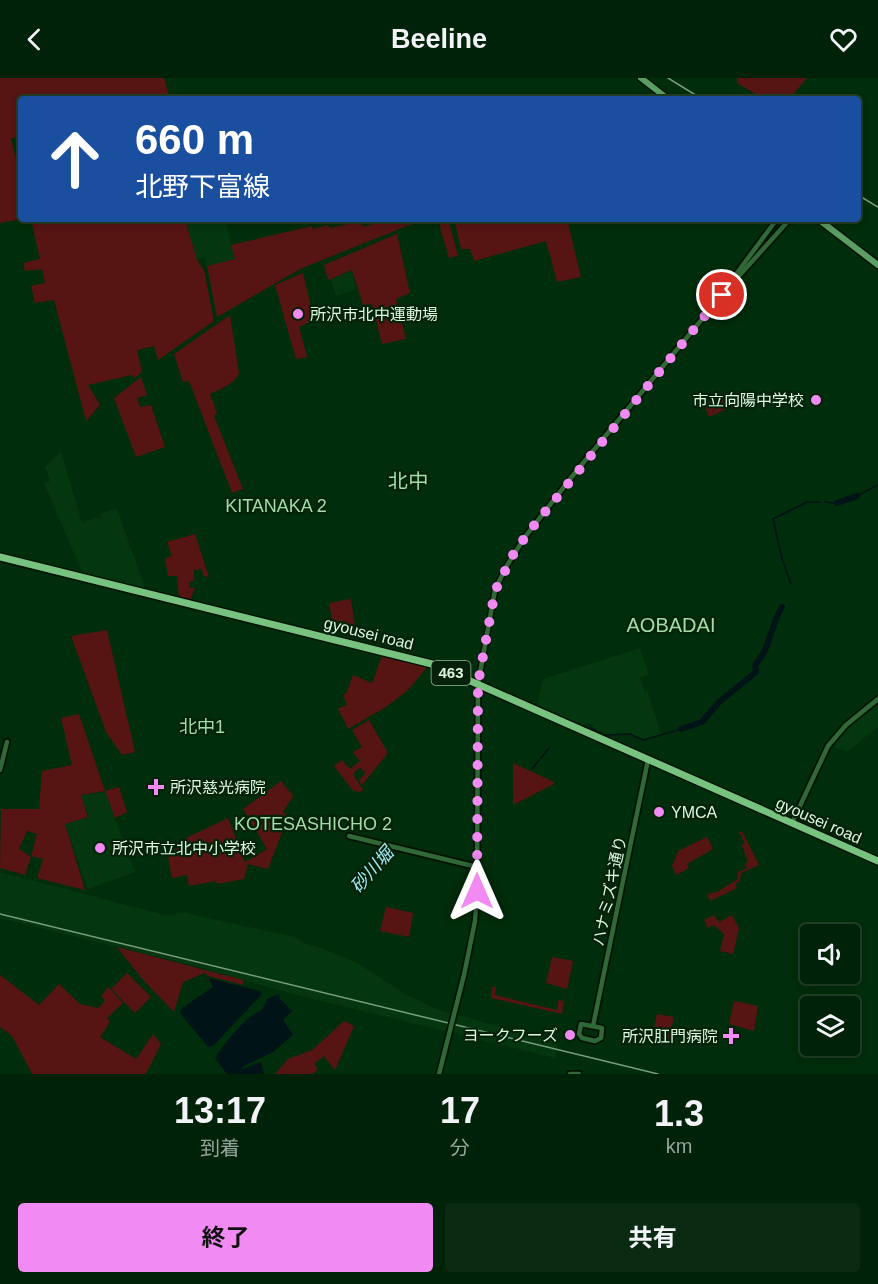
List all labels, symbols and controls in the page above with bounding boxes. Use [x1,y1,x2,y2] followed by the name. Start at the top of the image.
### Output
[18,23,51,56] icon: back
[827,23,860,56] icon: heart
[391,24,487,54] text: Beeline
[135,116,254,163] text: 660 m
[36,120,114,198] icon: ahead
[135,172,270,202] text: 北野下富線
[696,269,747,320] pin
[705,278,738,311] icon: arrive
[310,306,438,323] place label: 所沢市北中運動場
[291,307,305,321] marker: 所沢市北中運動場
[692,392,804,409] place label: 市立向陽中学校
[809,393,823,407] marker: 市立向陽中学校
[388,470,428,492] district label: 北中
[225,496,327,516] district label: KITANAKA 2
[322,614,415,653] street label: gyousei road
[627,614,715,636] district label: AOBADAI
[432,661,470,685] road number: 463
[179,717,225,737] district label: 北中1
[147,778,165,796] marker: 所沢慈光病院
[170,779,266,796] place label: 所沢慈光病院
[773,794,864,847] street label: gyousei road
[671,804,718,821] place label: YMCA
[652,805,666,819] marker: YMCA
[234,814,392,834] district label: KOTESASHICHO 2
[590,835,629,948] street label: ハナミズキ通り
[112,840,256,857] place label: 所沢市立北中小学校
[93,841,107,855] marker: 所沢市立北中小学校
[347,841,399,897] water label: 砂川堀
[445,859,509,923] position arrow
[800,924,860,1056] map controls
[800,924,860,984] button: sound
[800,996,860,1056] button: layers
[463,1027,558,1044] place label: ヨークフーズ
[722,1027,740,1045] marker: 所沢肛門病院
[563,1028,577,1042] marker: ヨークフーズ
[622,1028,718,1045] place label: 所沢肛門病院
[174,1090,266,1131] text: 13:17
[440,1090,480,1131] text: 17
[654,1093,704,1134] text: 1.3
[666,1135,692,1157] text: km
[200,1137,240,1159] text: 到着
[450,1137,470,1159] text: 分
[18,1203,433,1272] button: 終了
[445,1203,860,1272] button: 共有

